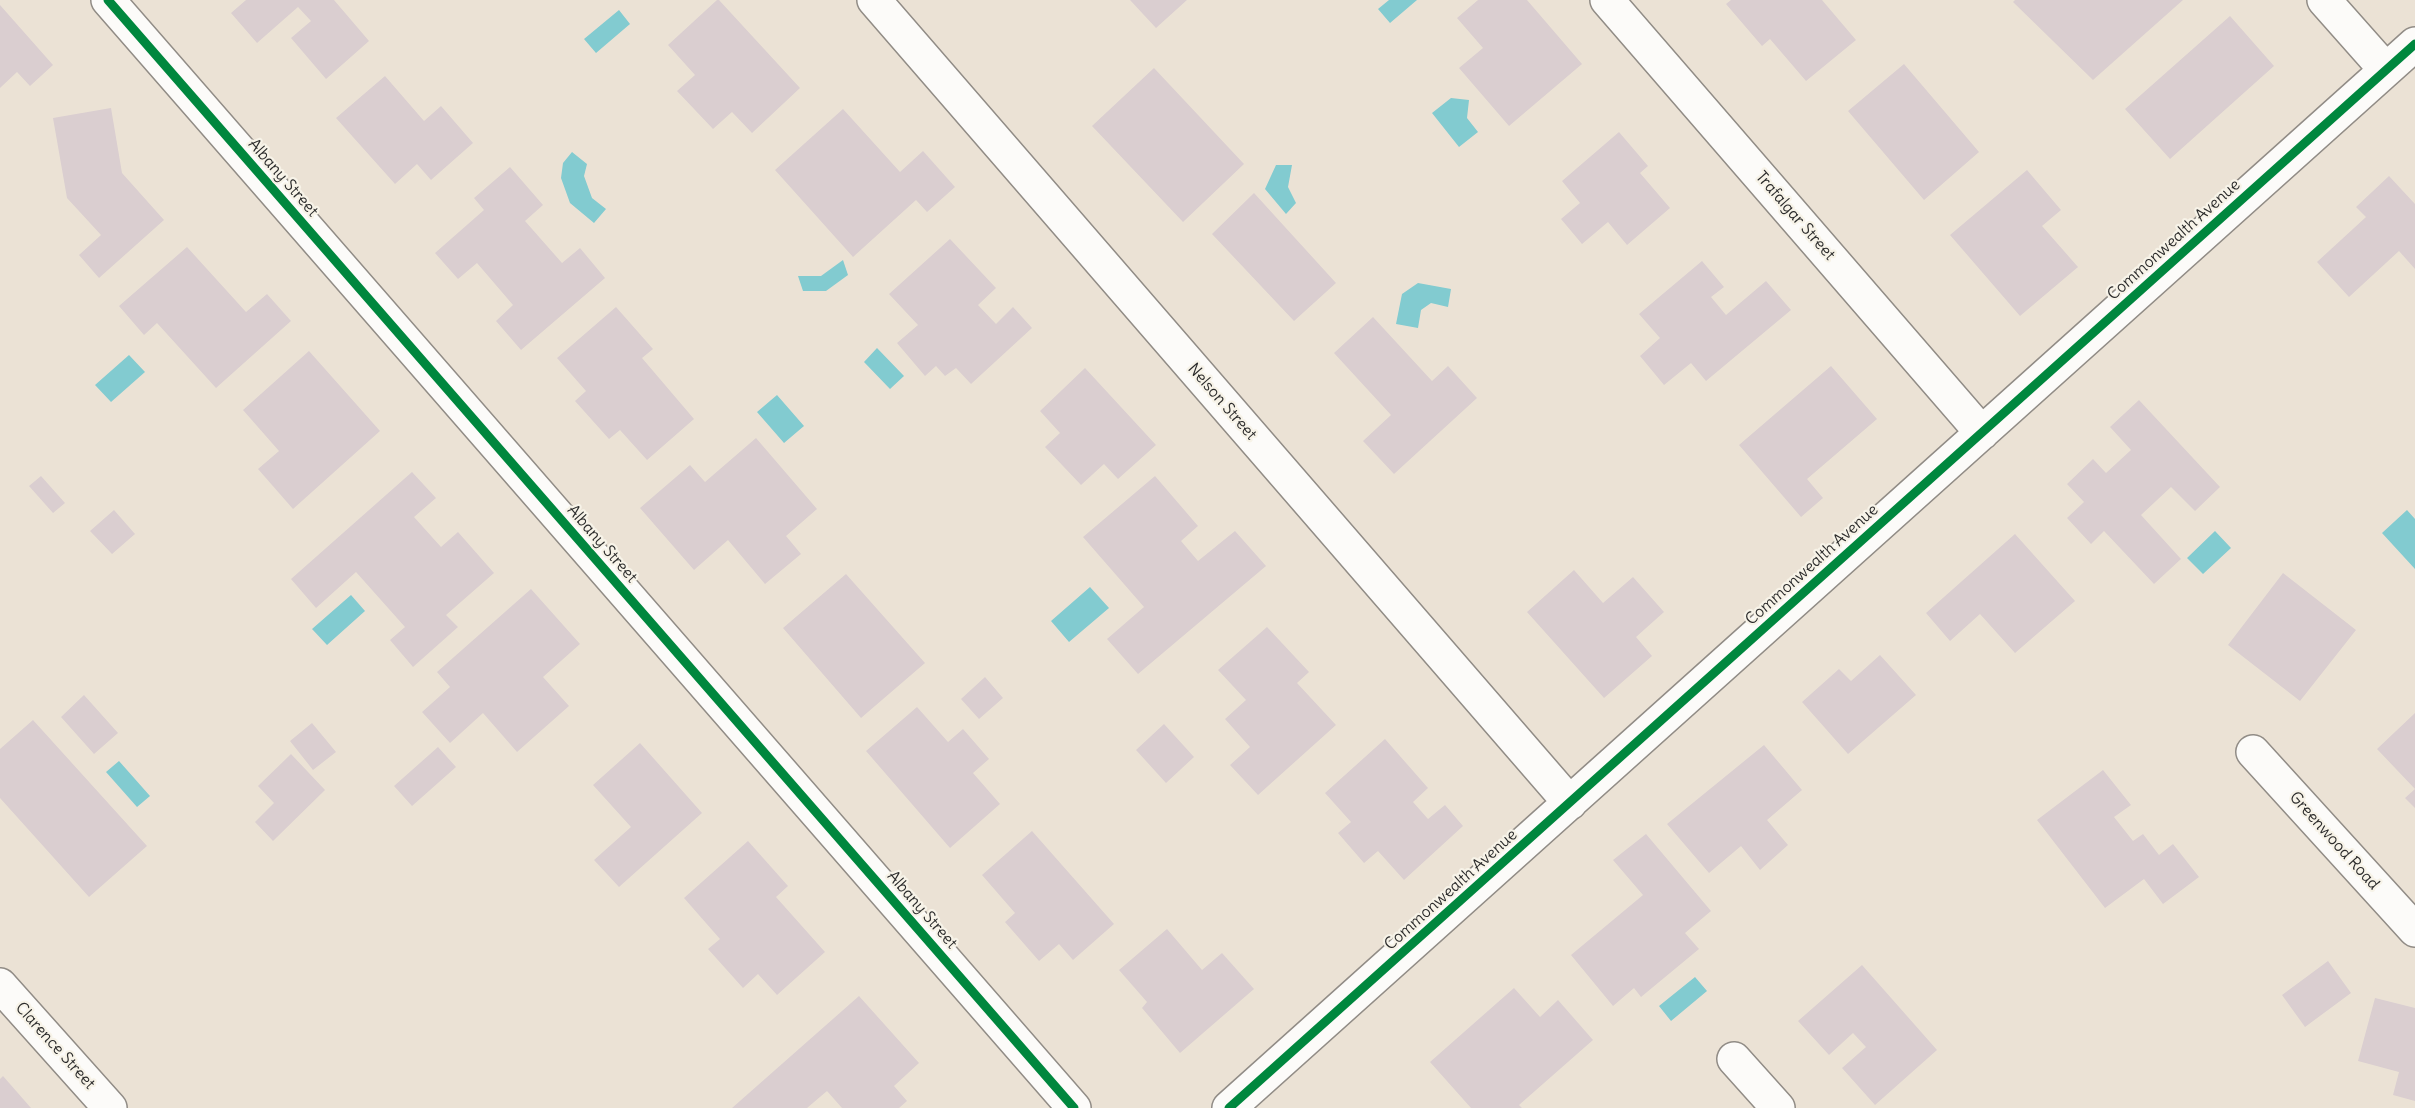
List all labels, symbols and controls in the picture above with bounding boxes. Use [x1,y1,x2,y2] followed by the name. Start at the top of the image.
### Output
[244,135,322,221] street label: Albany Street
[1751,168,1839,264] street label: Trafalgar Street
[2104,175,2244,305] street label: Commonwealth Avenue
[1184,360,1260,444] street label: Nelson Street
[1742,500,1882,630] street label: Commonwealth Avenue
[563,501,641,587] street label: Albany Street
[2285,788,2383,894] street label: Greenwood Road
[1381,825,1521,955] street label: Commonwealth Avenue
[883,867,961,953] street label: Albany Street
[11,999,99,1093] street label: Clarence Street

